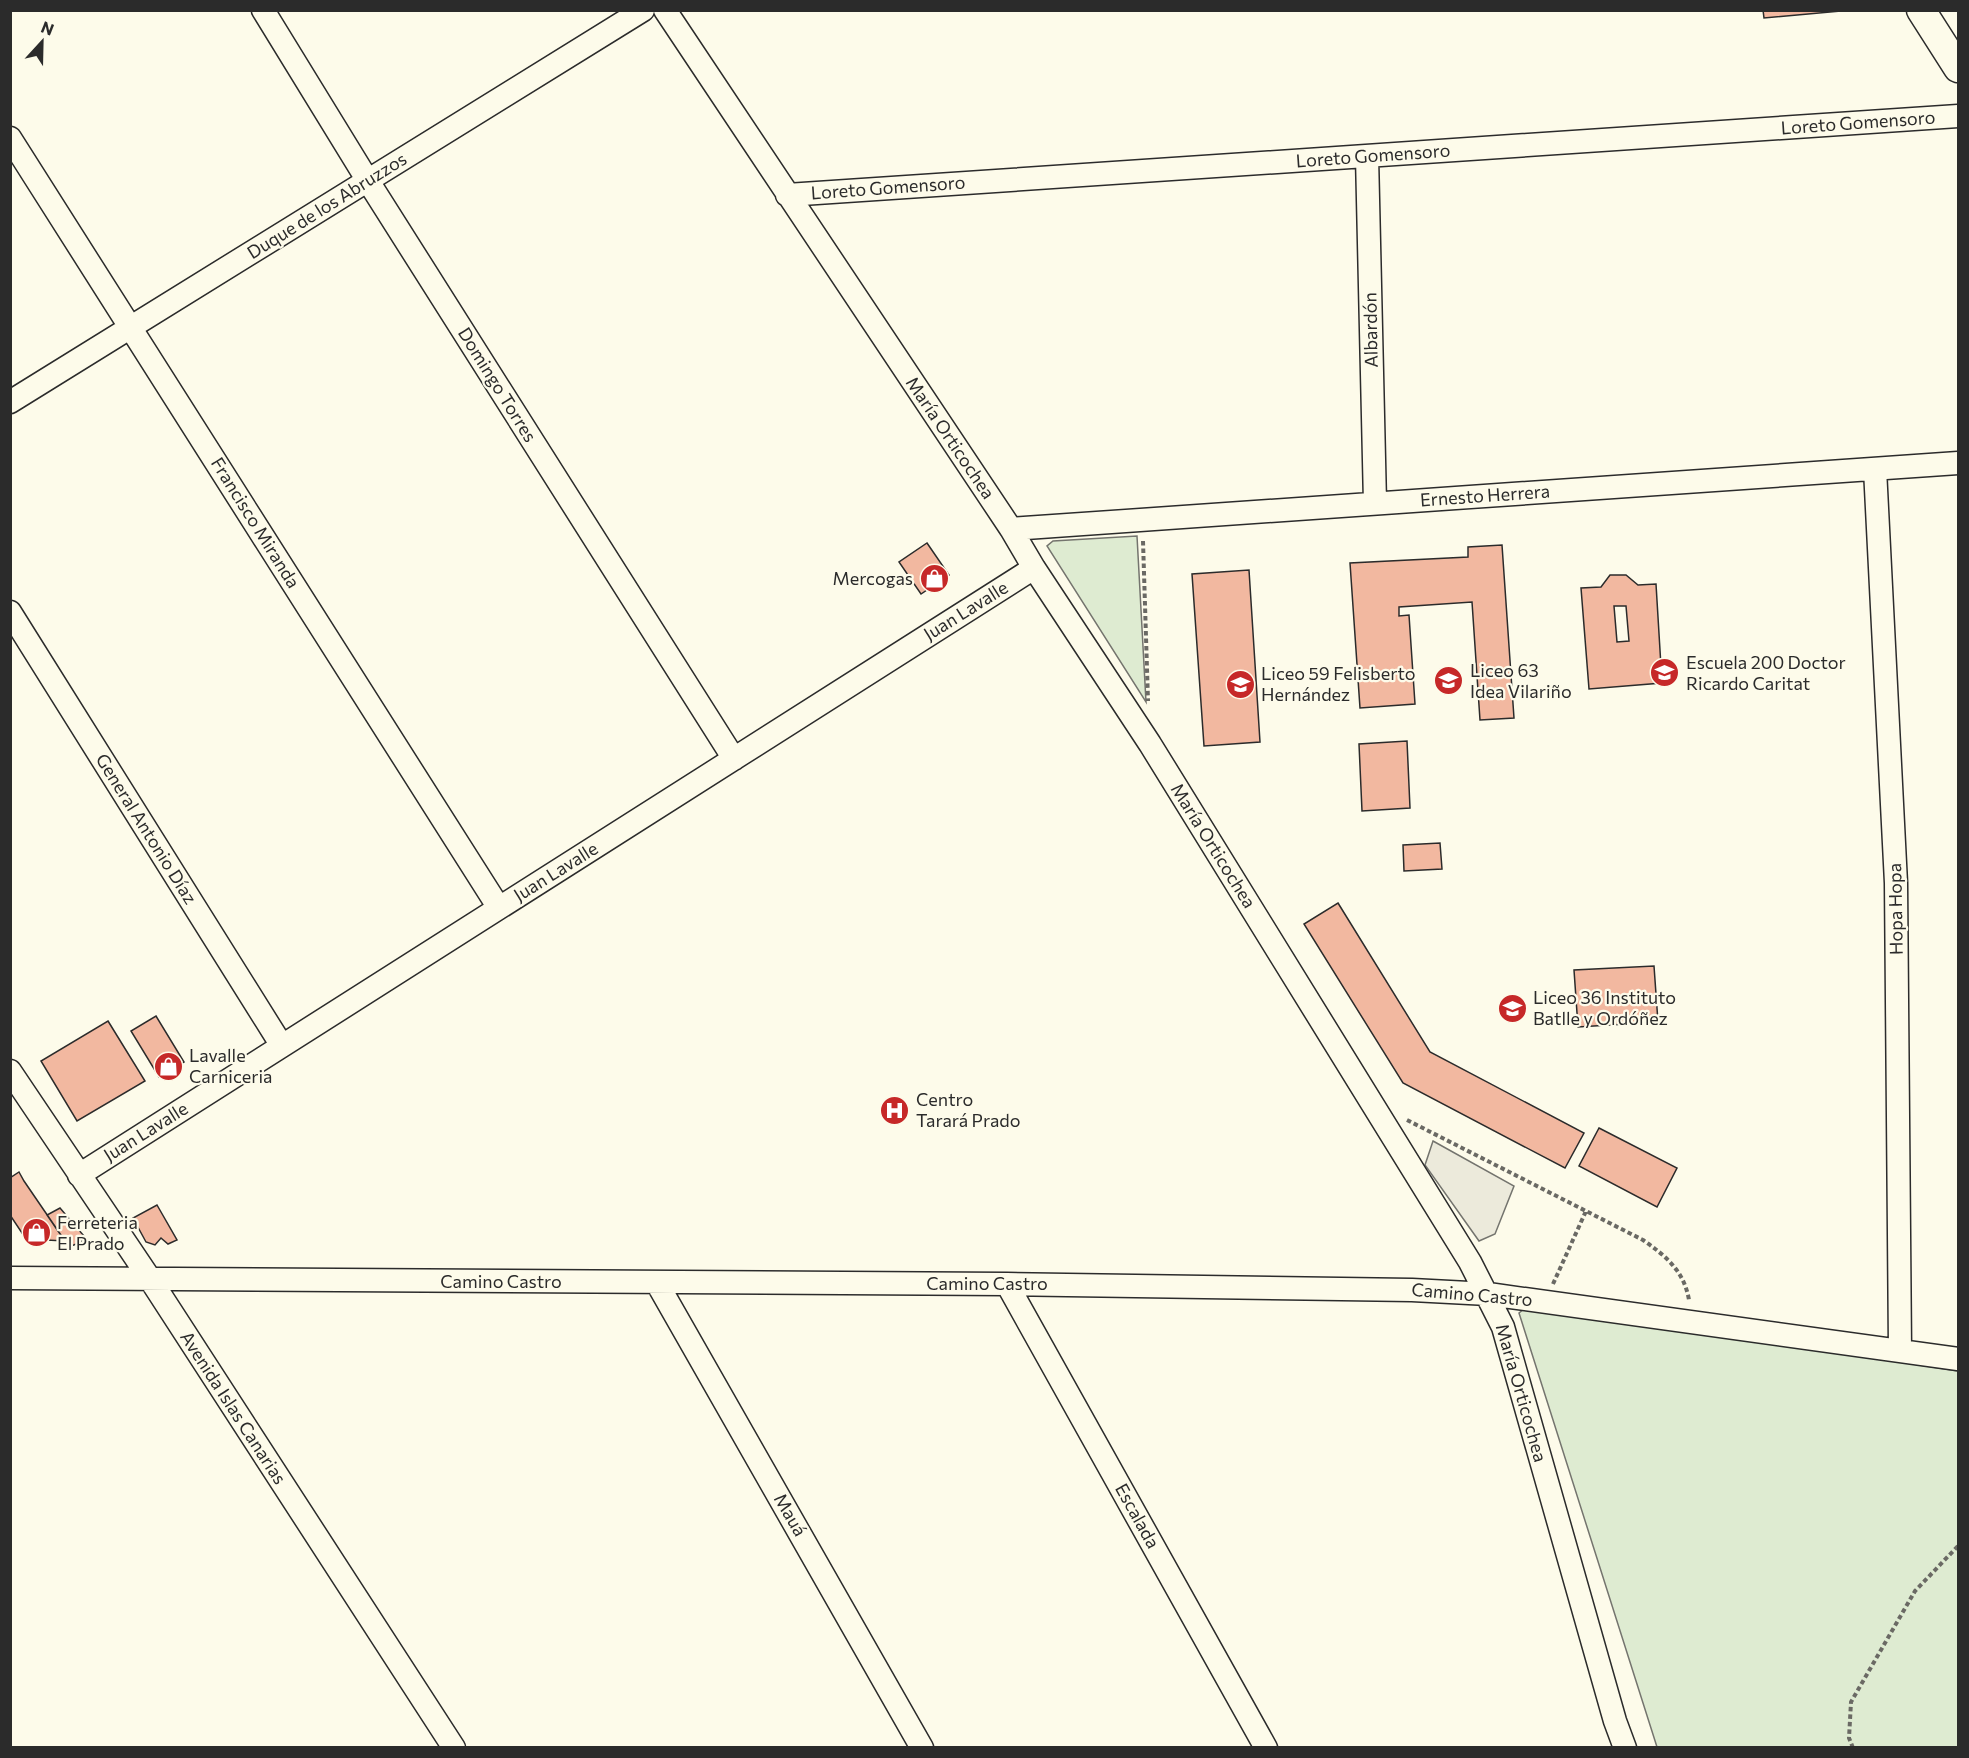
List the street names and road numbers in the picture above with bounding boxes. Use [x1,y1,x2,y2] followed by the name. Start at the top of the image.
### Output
[1780,106,1936,138] street label: Loreto Gomensoro
[1295,139,1451,171] street label: Loreto Gomensoro
[243,147,410,263] street label: Duque de los Abruzzos
[810,171,966,203] street label: Loreto Gomensoro
[1358,292,1382,368] street label: Albardón
[454,323,542,446] street label: Domingo Torres
[902,372,1000,503] street label: María Orticochea
[207,453,305,592] street label: Francisco Miranda
[1419,479,1551,511] street label: Ernesto Herrera
[919,576,1012,645] street label: Juan Lavalle
[92,749,202,908] street label: General Antonio Díaz
[1167,779,1261,912] street label: María Orticochea
[509,837,602,906] street label: Juan Lavalle
[1883,863,1907,955] street label: Hopa Hopa
[99,1097,192,1166] street label: Juan Lavalle
[440,1270,562,1292] street label: Camino Castro
[926,1272,1048,1294] street label: Camino Castro
[1411,1278,1534,1310] street label: Camino Castro
[1492,1321,1552,1464] street label: María Orticochea
[176,1327,292,1488] street label: Avenida Islas Canarias
[1111,1479,1165,1552] street label: Escalada
[770,1489,812,1540] street label: Mauá

